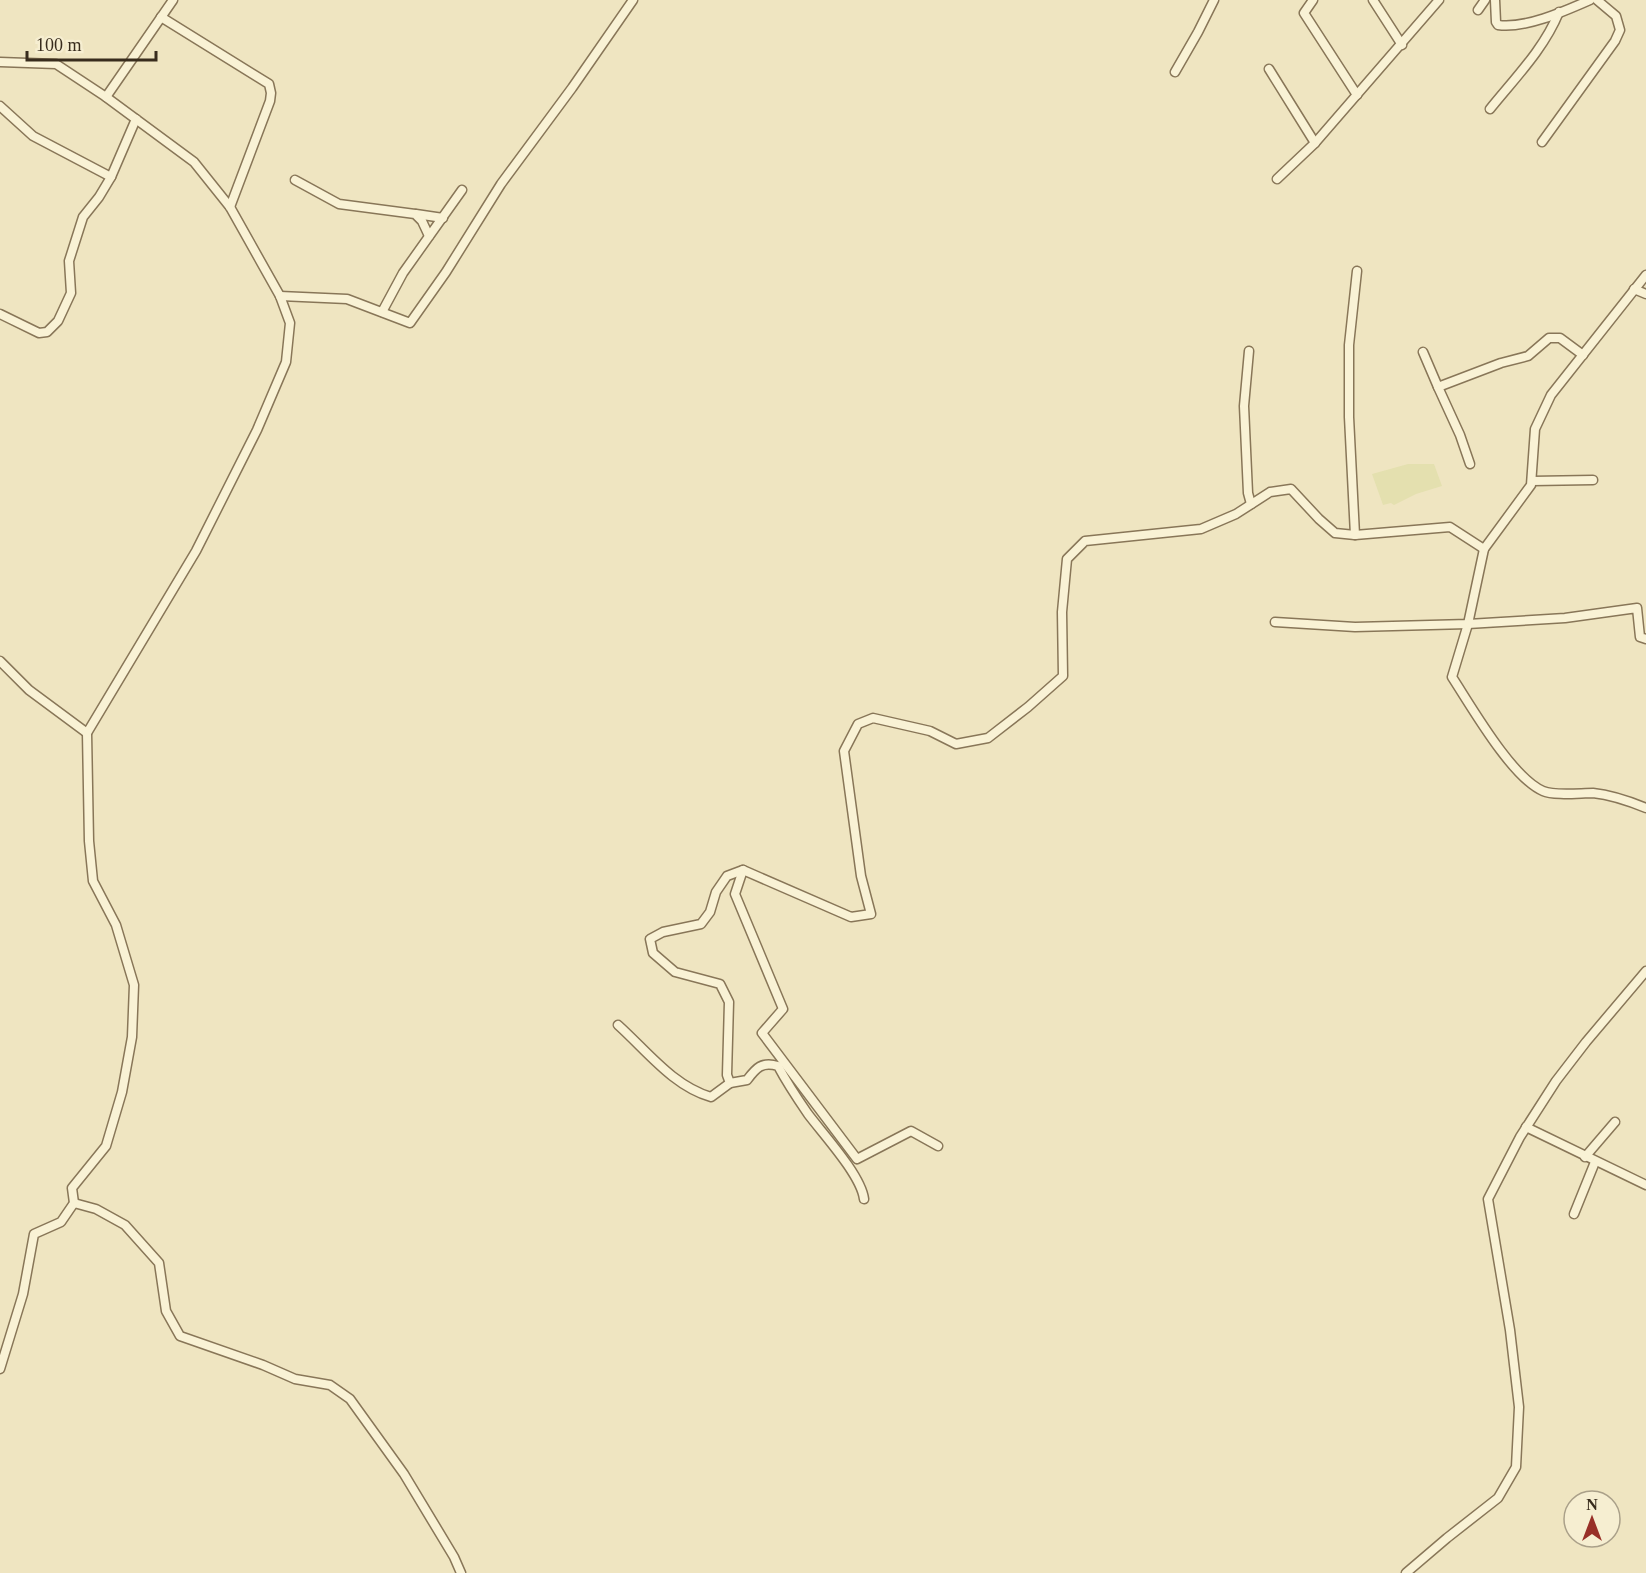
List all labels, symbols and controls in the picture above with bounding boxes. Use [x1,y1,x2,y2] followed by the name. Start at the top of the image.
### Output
[27,24,156,62] scale bar
[36,35,82,55] text: 100 m
[1562,1489,1622,1549] north arrow
[1586,1496,1598,1513] text: N

